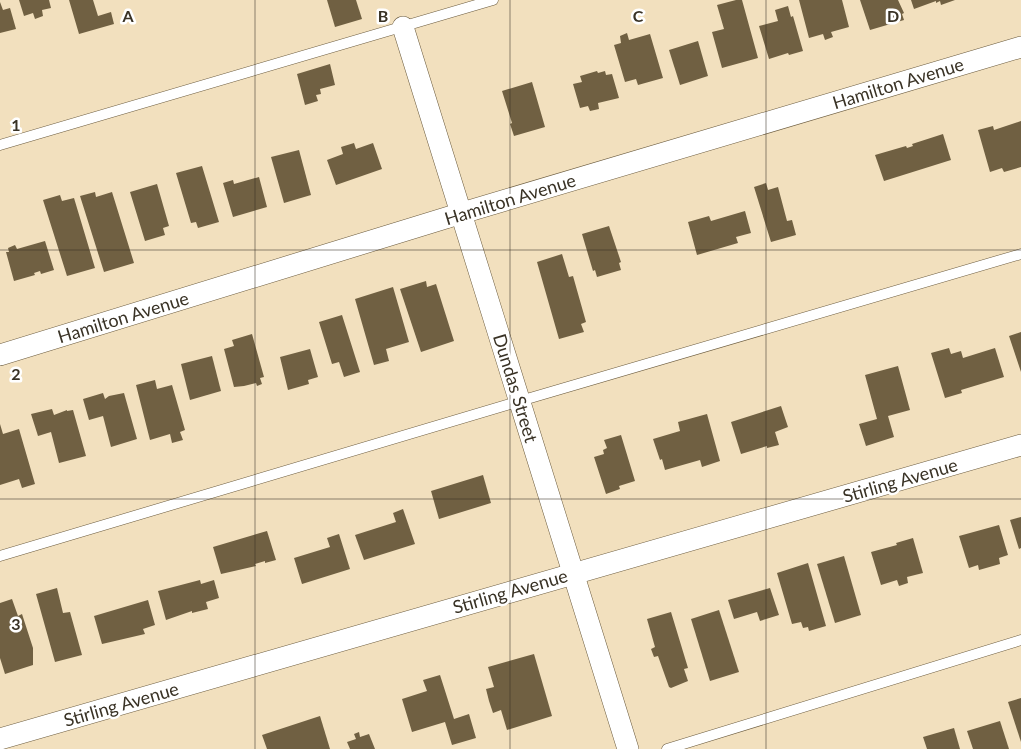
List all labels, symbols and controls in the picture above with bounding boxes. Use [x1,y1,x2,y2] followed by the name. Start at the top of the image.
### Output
[121,6,134,25] text: A
[378,6,388,25] text: B
[633,6,644,25] text: C
[887,6,899,25] text: D
[830,53,966,113] street label: Hamilton Avenue
[11,115,21,134] text: 1
[442,169,578,229] street label: Hamilton Avenue
[55,287,191,347] street label: Hamilton Avenue
[489,331,543,446] street label: Dundas Street
[11,364,21,383] text: 2
[840,453,960,507] street label: Stirling Avenue
[450,564,570,618] street label: Stirling Avenue
[11,614,21,633] text: 3
[61,677,181,731] street label: Stirling Avenue

